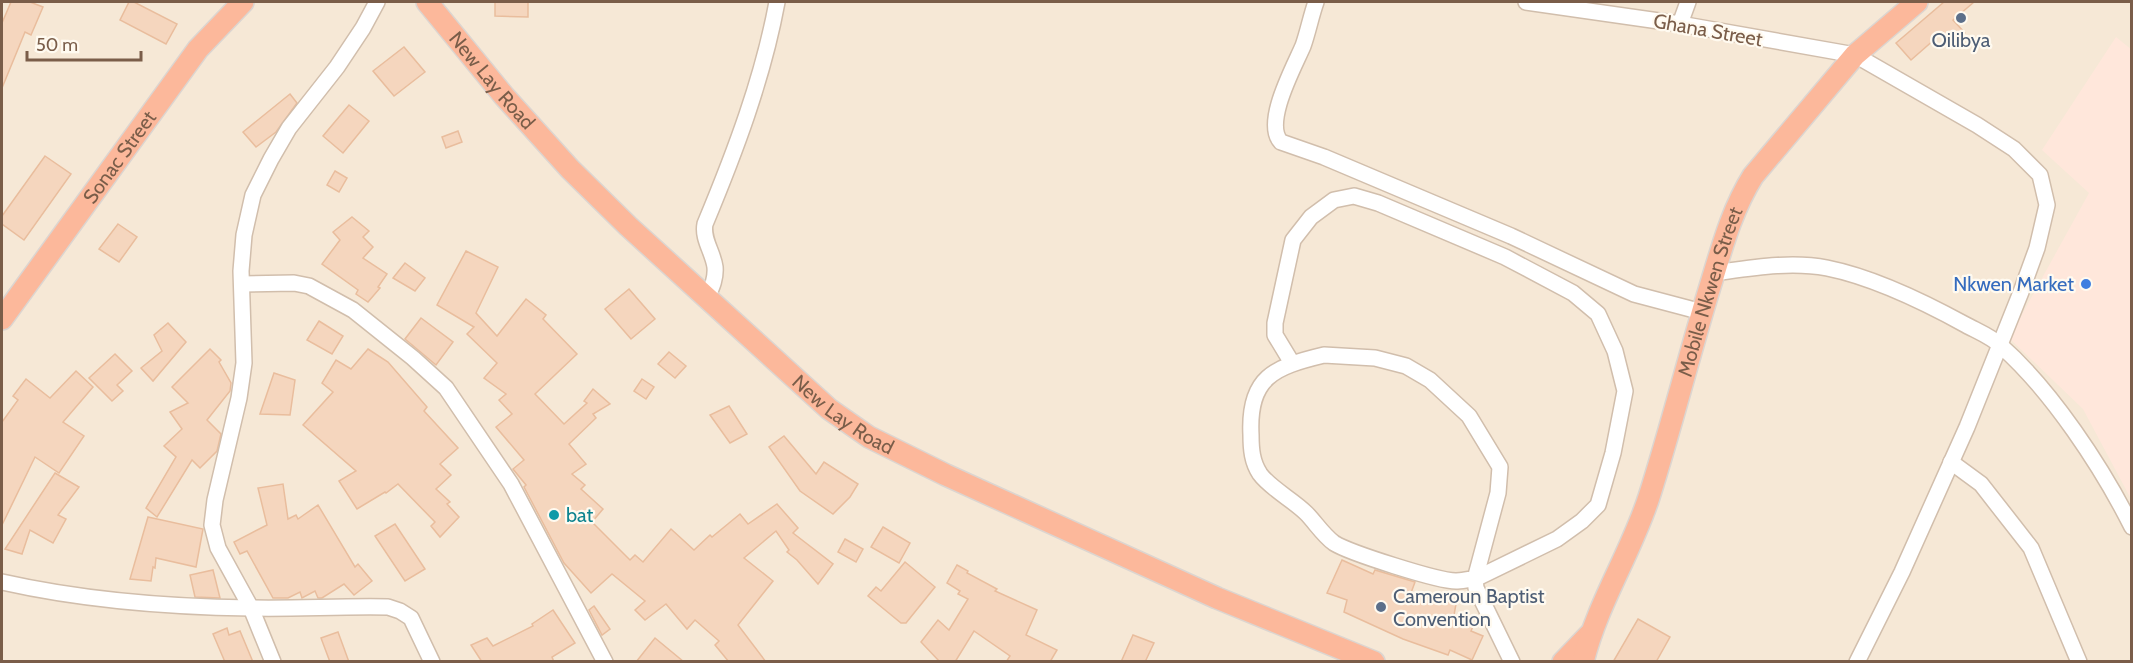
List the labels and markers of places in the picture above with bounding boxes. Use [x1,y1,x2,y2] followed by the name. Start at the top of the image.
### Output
[1954,11,1968,25] marker: Oilibya
[1932,28,1991,52] place label: Oilibya
[1953,272,2074,296] place label: Nkwen Market
[2079,277,2093,291] marker: Nkwen Market
[566,503,594,527] place label: bat
[547,508,561,522] marker: bat
[1393,584,1545,631] place label: Cameroun Baptist Convention
[1374,600,1388,614] marker: Cameroun Baptist Convention

